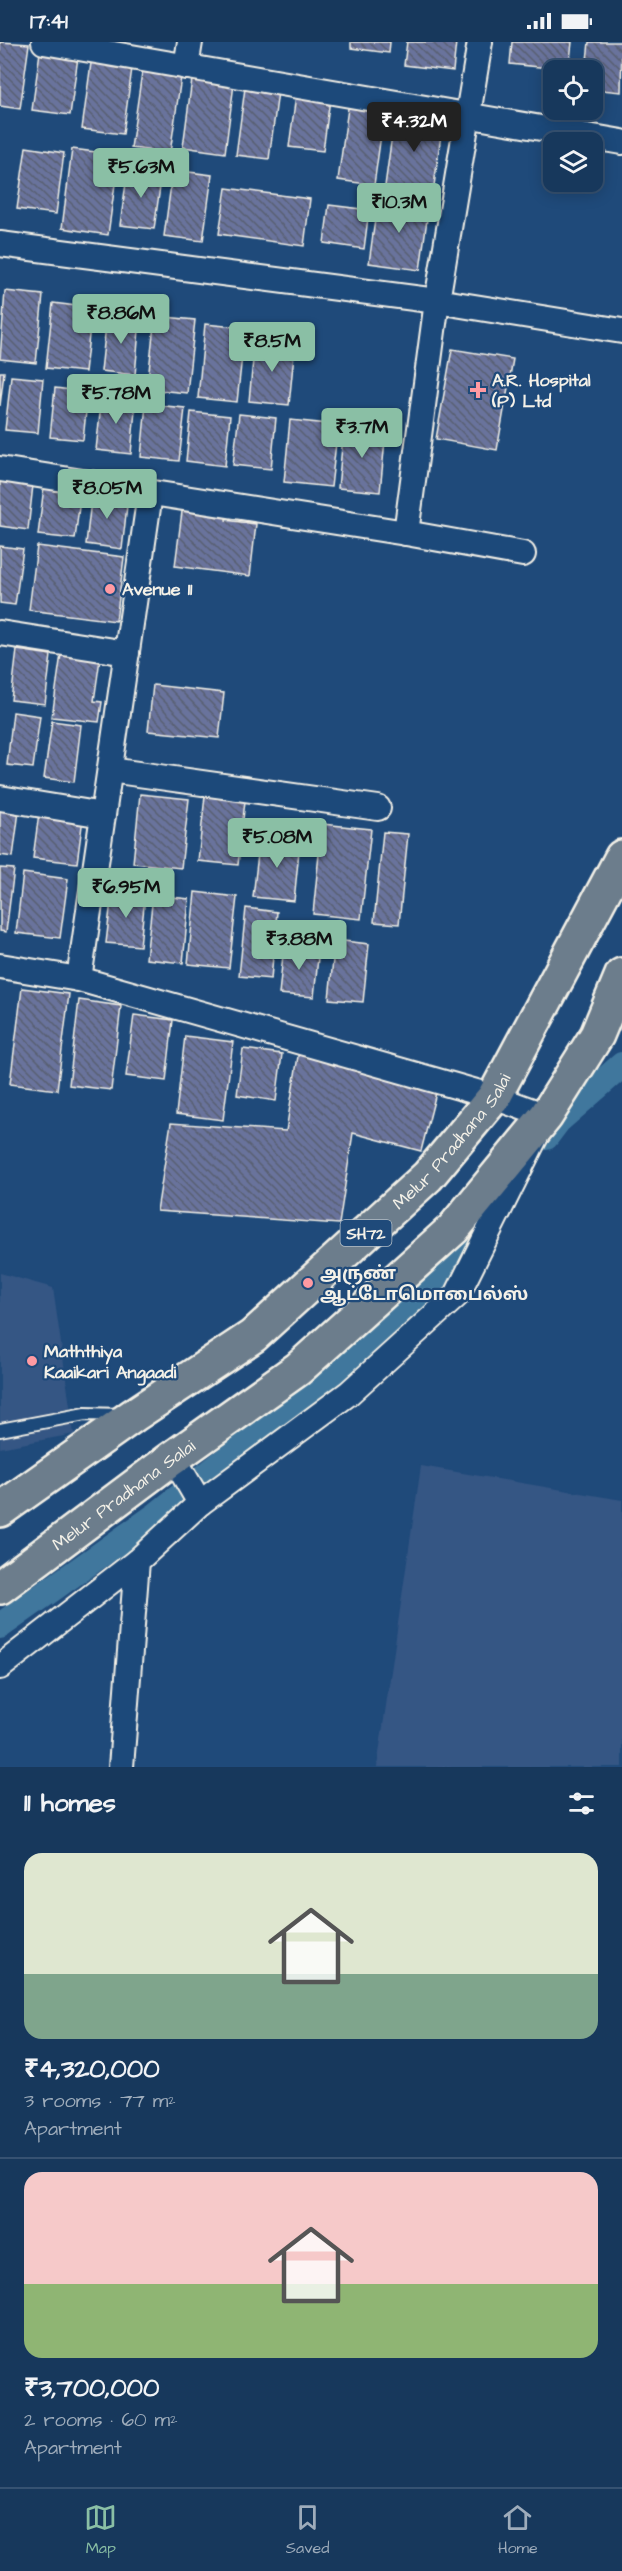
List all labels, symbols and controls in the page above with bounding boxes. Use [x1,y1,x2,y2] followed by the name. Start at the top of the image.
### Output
[30,6,68,37] text: 17:41
[543,60,603,192] map controls
[543,60,603,120] button: locate
[365,102,463,153] pin: ₹4.32M
[381,107,447,135] text: ₹4.32M
[543,132,603,192] button: layers
[92,148,190,199] pin: ₹5.63M
[107,153,175,181] text: ₹5.63M
[350,183,448,234] pin: ₹10.3M
[371,188,427,216] text: ₹10.3M
[72,294,170,345] pin: ₹8.86M
[86,299,156,327] text: ₹8.86M
[230,322,314,373] pin: ₹8.5M
[243,327,301,355] text: ₹8.5M
[491,368,591,414] place label: A.R. Hospital (P) Ltd
[67,374,165,425] pin: ₹5.78M
[81,379,151,407] text: ₹5.78M
[469,381,487,399] marker: A.R. Hospital (P) Ltd
[320,408,404,459] pin: ₹3.7M
[335,413,389,441] text: ₹3.7M
[58,469,156,520] pin: ₹8.05M
[72,474,142,502] text: ₹8.05M
[122,577,193,602] place label: Avenue 11
[103,582,117,596] marker: Avenue 11
[228,818,326,869] pin: ₹5.08M
[242,823,312,851] text: ₹5.08M
[77,868,175,919] pin: ₹6.95M
[92,873,160,901] text: ₹6.95M
[250,920,348,971] pin: ₹3.88M
[266,925,332,953] text: ₹3.88M
[387,1069,517,1216] street label: Melur Pradhana Salai
[340,1220,392,1246] road number: SH72
[320,1261,528,1307] place label: அருண் ஆட்டோமொபைல்ஸ்
[301,1276,315,1290] marker: அருண் ஆட்டோமொபைல்ஸ்
[44,1339,176,1386] place label: Maththiya Kaaikari Angaadi
[25,1354,39,1368] marker: Maththiya Kaaikari Angaadi
[47,1434,201,1557] street label: Melur Pradhana Salai
[24,1785,116,1821] text: 11 homes
[565,1787,598,1820] icon: filters
[257,1892,365,2000] icon: home
[24,2051,160,2087] text: ₹4,320,000
[24,2087,176,2115] text: 3 rooms · 77 m²
[24,2115,122,2143] text: Apartment
[257,2211,365,2319] icon: home
[24,2370,159,2406] text: ₹3,700,000
[24,2406,178,2434] text: 2 rooms · 60 m²
[24,2434,122,2462] text: Apartment
[84,2501,117,2559] tab: Map
[286,2501,329,2559] tab: Saved
[498,2501,538,2559] tab: Home

